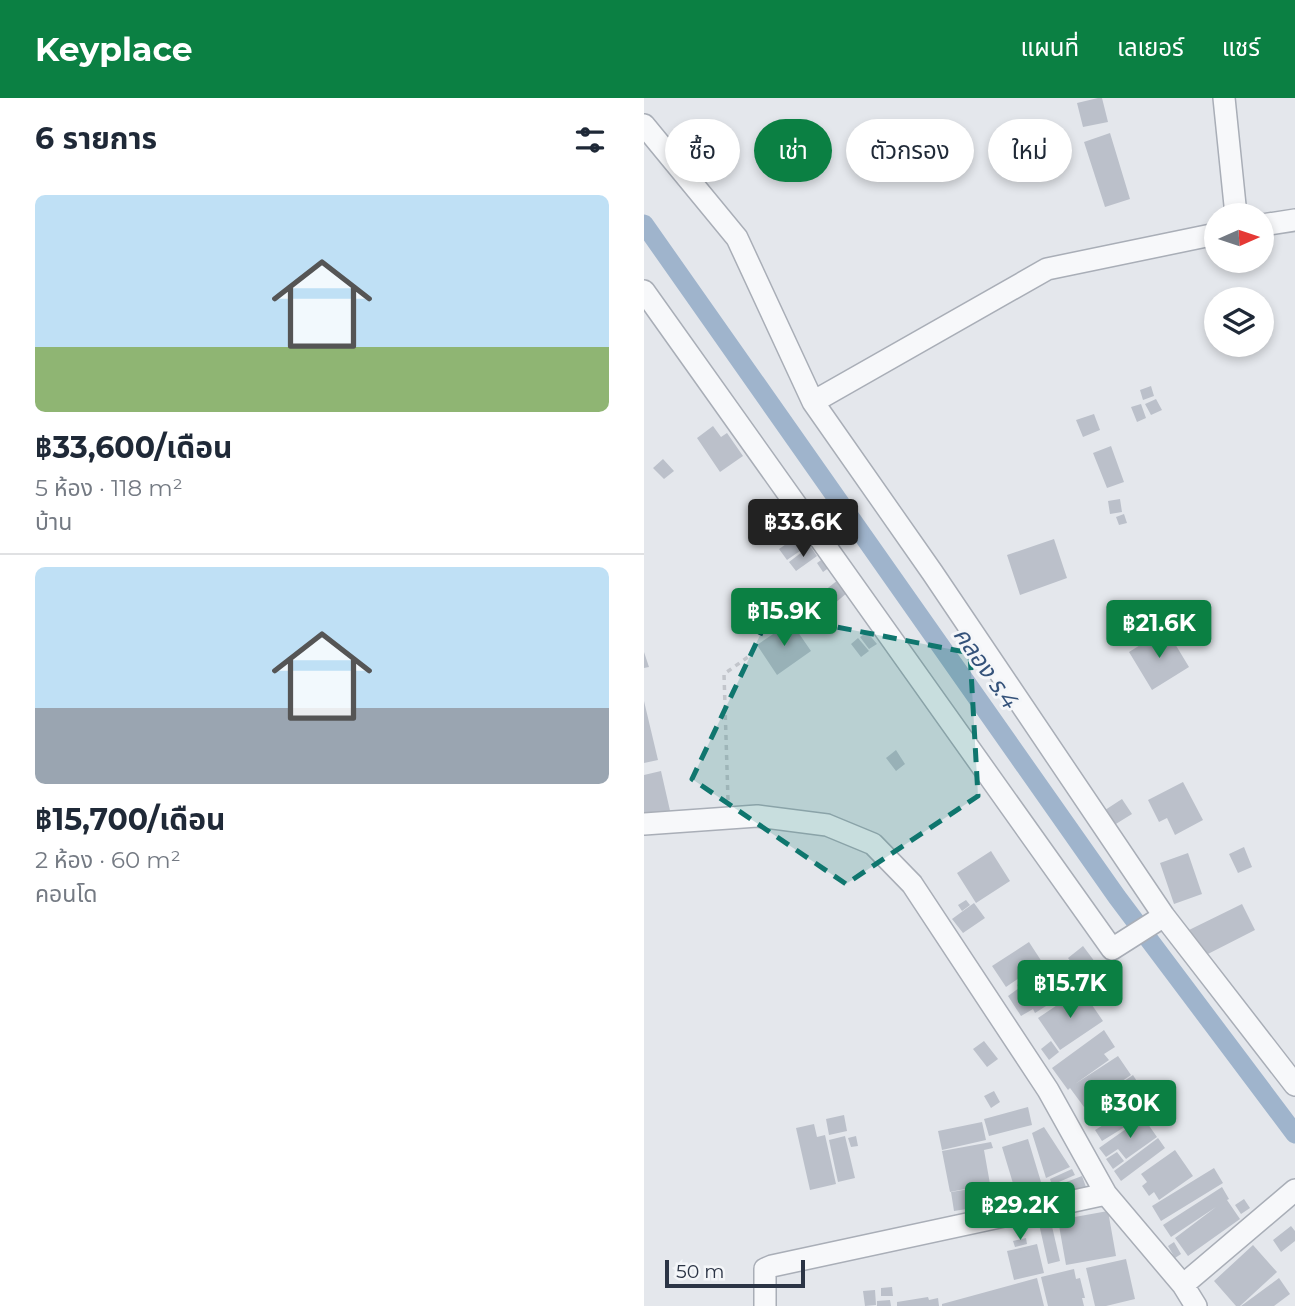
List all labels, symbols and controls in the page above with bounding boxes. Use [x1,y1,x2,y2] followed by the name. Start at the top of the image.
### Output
[35,29,193,69] text: Keyplace
[1021,33,1079,62] text: แผนที่
[1117,33,1184,62] text: เลเยอร์
[1222,33,1260,62] text: แชร์
[665,119,740,182] chip: ซื้อ
[754,119,832,182] chip: เช่า
[846,119,974,182] chip: ตัวกรอง
[988,119,1072,182] chip: ใหม่
[35,120,157,157] text: 6 รายการ
[571,121,609,159] icon: filters
[1204,203,1274,273] north arrow
[1204,203,1274,357] map controls
[259,241,385,367] icon: home
[1204,287,1274,357] button: layers
[35,429,232,466] text: ฿33,600/เดือน
[35,474,183,502] text: 5 ห้อง · 118 m²
[746,500,860,559] pin: ฿33.6K
[35,508,72,536] text: บ้าน
[764,508,842,536] text: ฿33.6K
[727,588,841,648] pin: ฿15.9K
[747,597,821,625] text: ฿15.9K
[1102,601,1216,660] pin: ฿21.6K
[1122,609,1196,637] text: ฿21.6K
[259,613,385,739] icon: home
[948,621,1025,715] water label: คลอง ร.4
[35,801,225,838] text: ฿15,700/เดือน
[35,846,181,874] text: 2 ห้อง · 60 m²
[35,880,97,908] text: คอนโด
[1013,960,1127,1020] pin: ฿15.7K
[1034,969,1107,997] text: ฿15.7K
[1089,1080,1171,1140] pin: ฿30K
[1100,1089,1160,1117] text: ฿30K
[963,1182,1077,1242] pin: ฿29.2K
[981,1191,1059,1219] text: ฿29.2K
[665,1257,805,1289] scale bar
[676,1260,724,1283] text: 50 m

